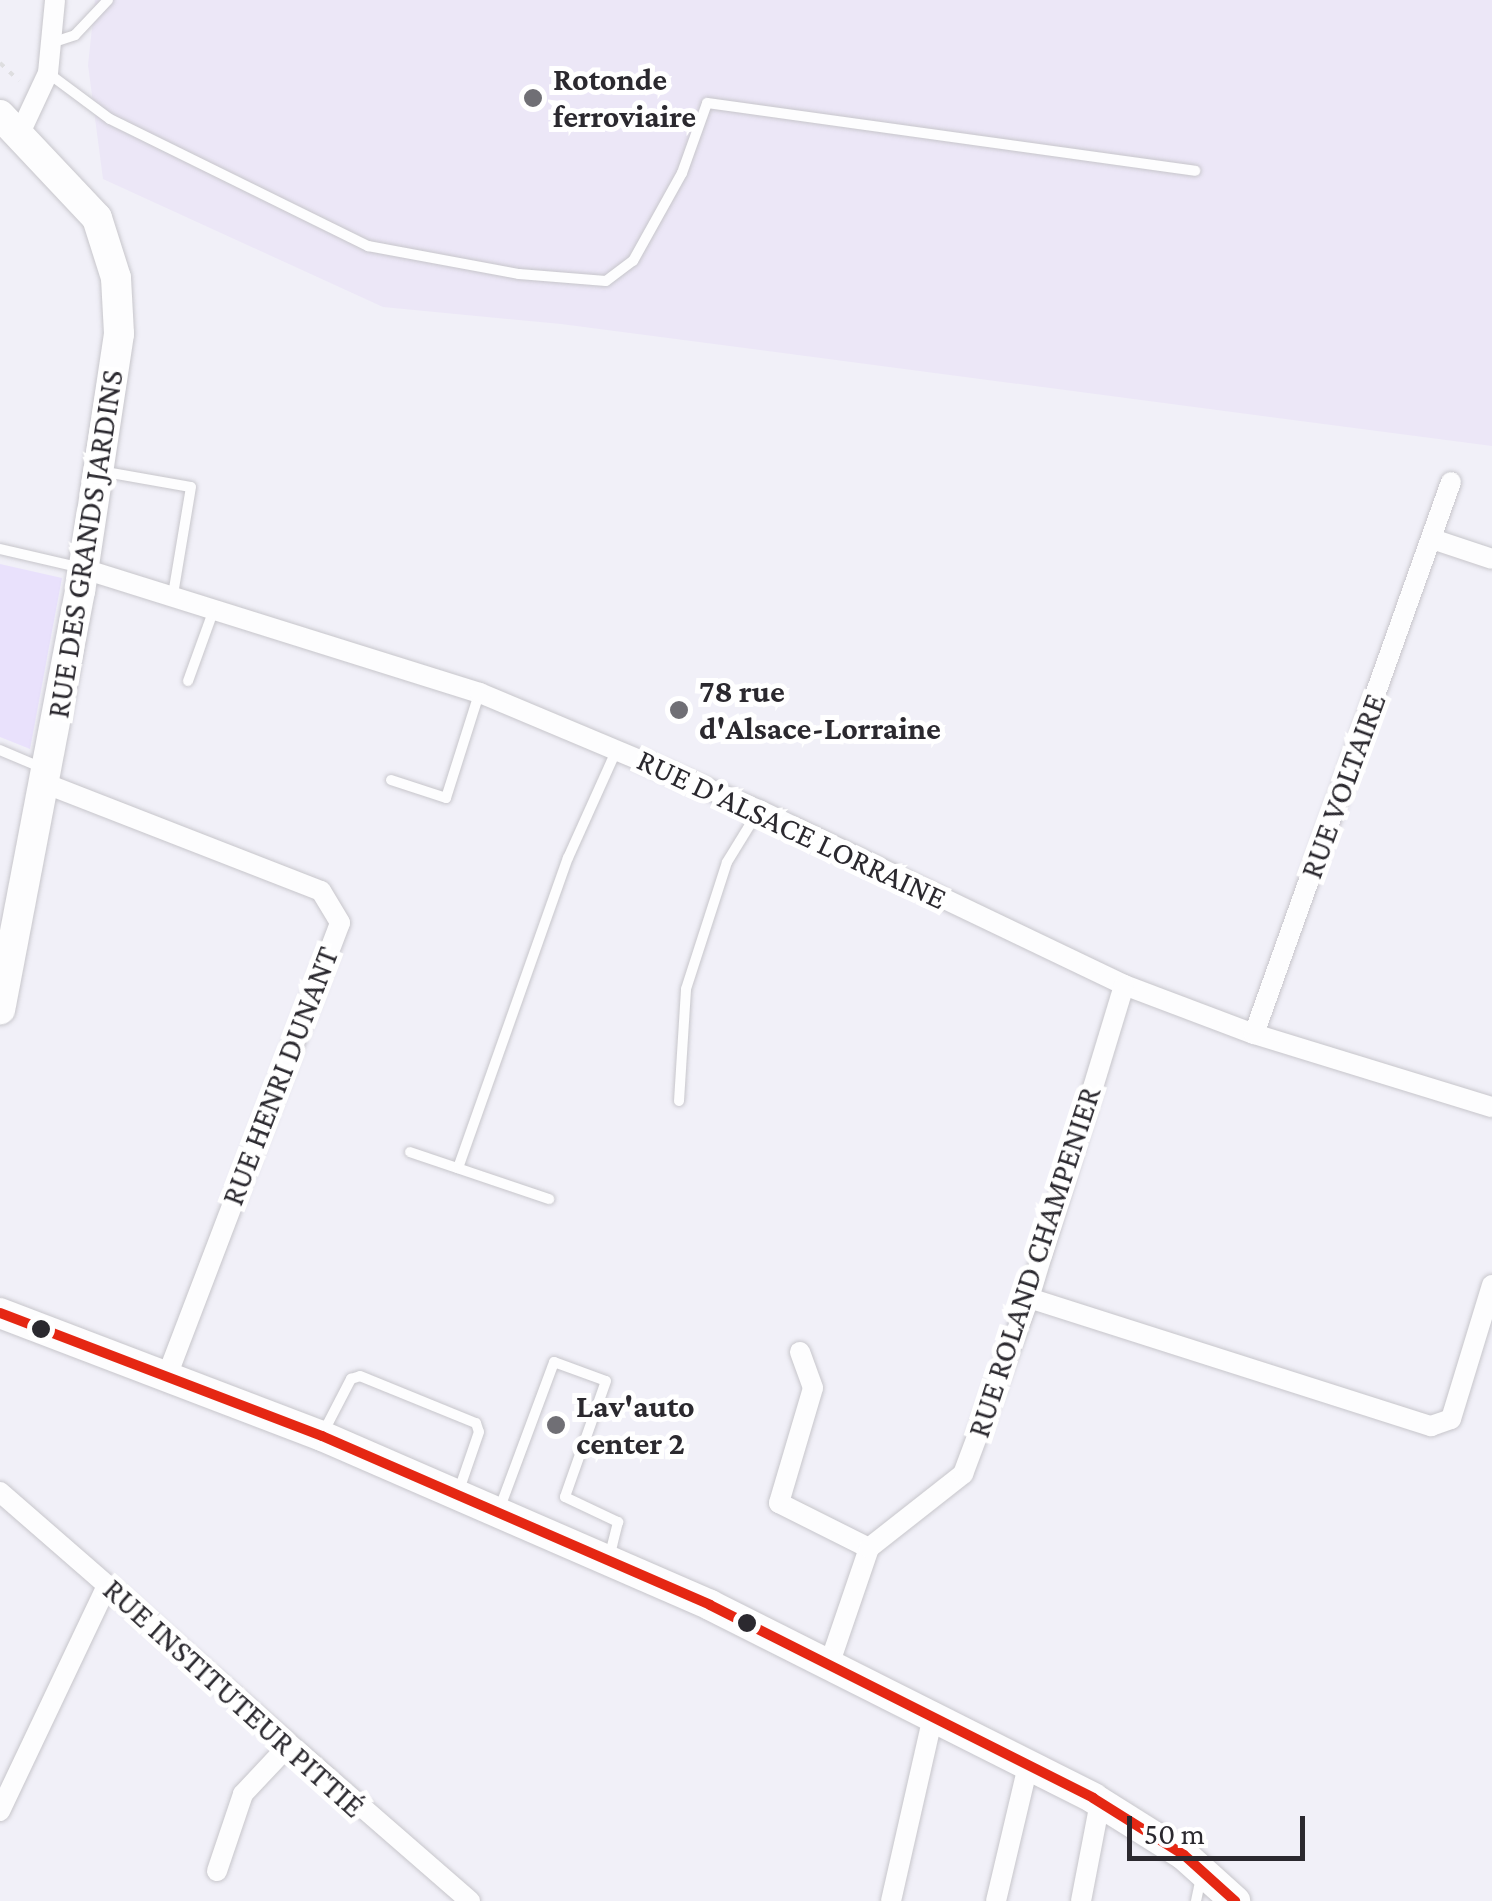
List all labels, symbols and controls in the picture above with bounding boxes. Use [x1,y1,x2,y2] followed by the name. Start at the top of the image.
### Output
[553,61,696,136] place label: Rotonde ferroviaire
[522,87,544,109] marker: Rotonde ferroviaire
[38,367,132,721] street label: RUE DES GRANDS JARDINS
[699,673,941,748] place label: 78 rue d'Alsace-Lorraine
[1292,688,1394,884] street label: RUE VOLTAIRE
[668,699,690,721] marker: 78 rue d'Alsace-Lorraine
[631,740,953,918] street label: RUE D'ALSACE LORRAINE
[213,941,347,1211] street label: RUE HENRI DUNANT
[959,1082,1109,1442] street label: RUE ROLAND CHAMPENIER
[31,1319,51,1339] unlabelled marker
[576,1388,695,1463] place label: Lav'auto center 2
[545,1414,567,1436] marker: Lav'auto center 2
[95,1570,373,1826] street label: RUE INSTITUTEUR PITTIÉ
[737,1613,757,1633] unlabelled marker
[1132,1796,1310,1858] scale bar
[1144,1817,1205,1850] text: 50 m

